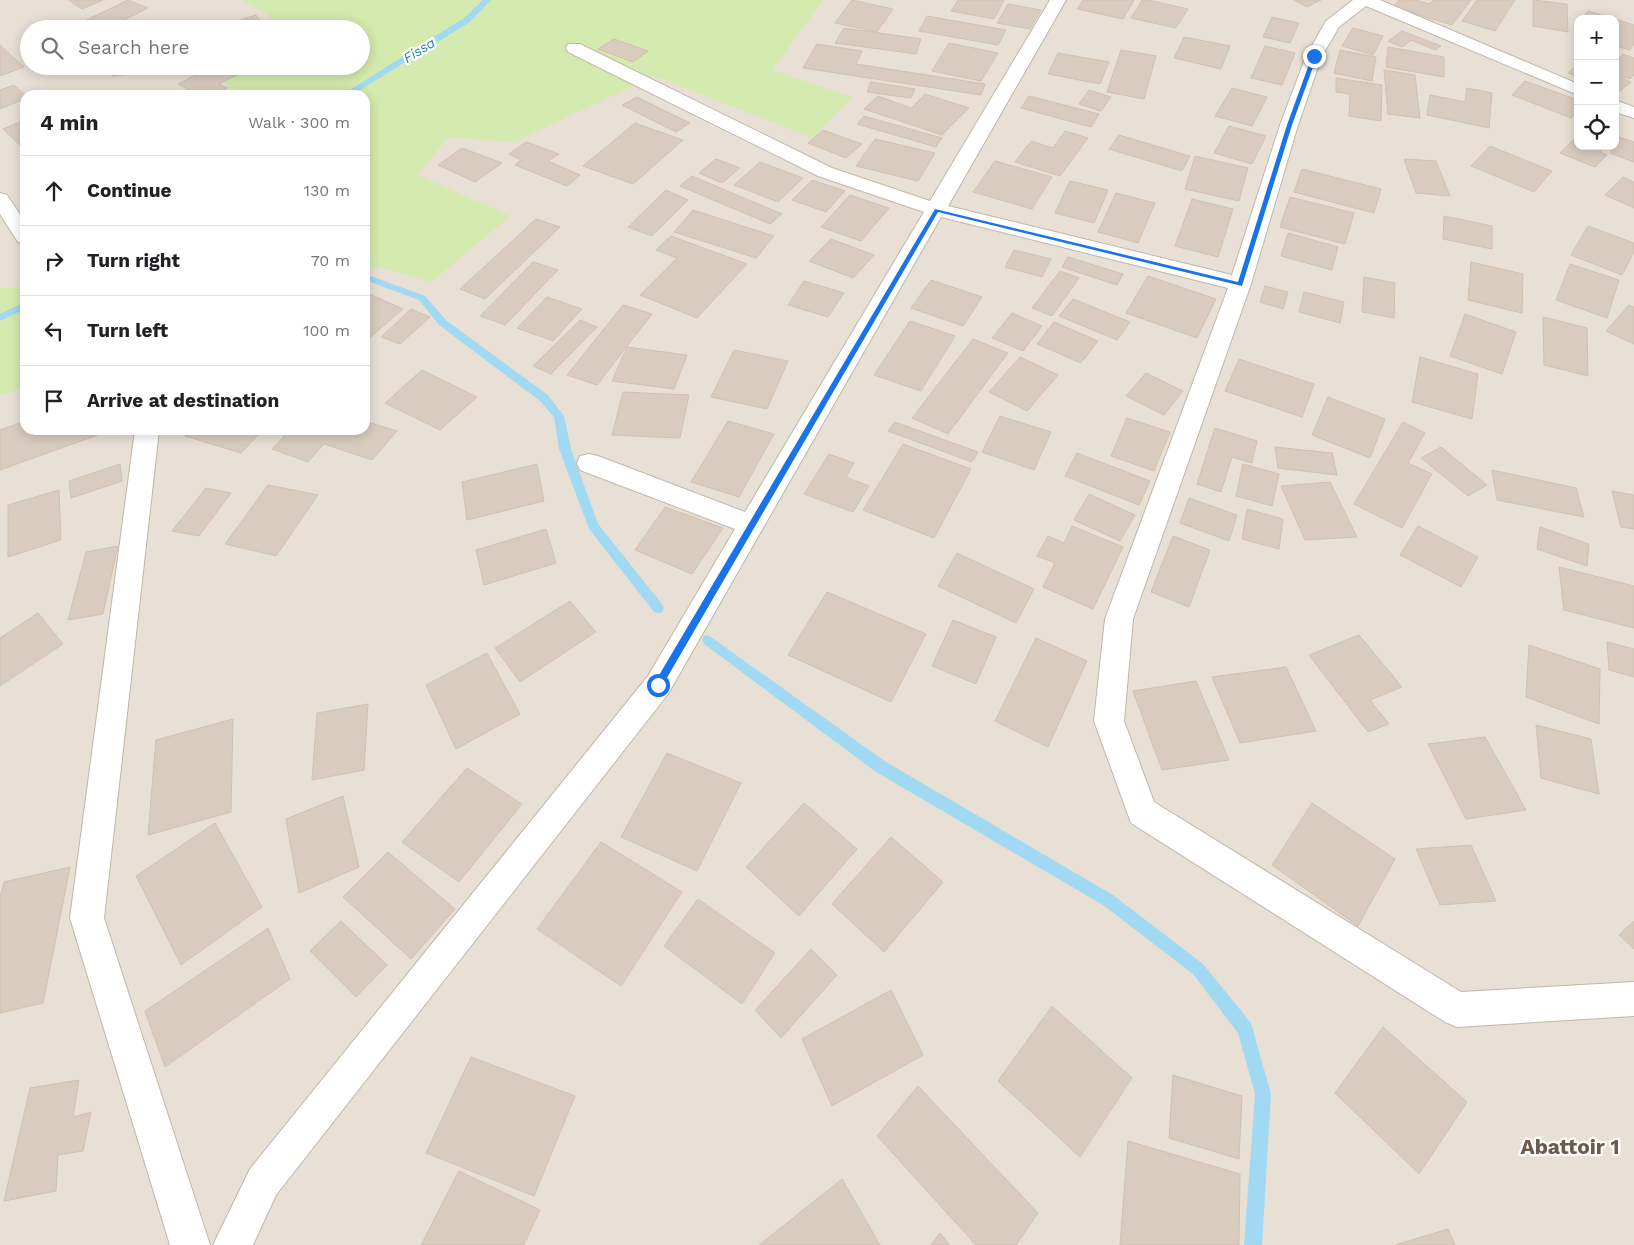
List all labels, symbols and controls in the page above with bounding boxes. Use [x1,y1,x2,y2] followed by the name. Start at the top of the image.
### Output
[1574,15,1619,150] map controls
[1574,15,1619,60] button: +
[20,20,370,75] search box
[38,34,66,62] icon: search
[400,34,438,66] water label: Fissa
[78,36,189,59] text: Search here
[1303,45,1326,68] route end
[1574,60,1619,105] button: −
[1574,105,1619,150] button: locate
[40,110,98,135] text: 4 min
[248,113,350,132] text: Walk · 300 m
[40,177,68,205] icon: ahead
[87,179,171,202] text: Continue
[304,181,350,200] text: 130 m
[40,247,68,275] icon: right
[87,249,180,272] text: Turn right
[311,251,350,270] text: 70 m
[40,317,68,345] icon: left
[87,319,168,342] text: Turn left
[303,321,350,340] text: 100 m
[40,387,68,415] icon: arrive
[87,389,279,412] text: Arrive at destination
[647,674,670,697] route start
[1521,1134,1619,1159] district label: Abattoir 1

